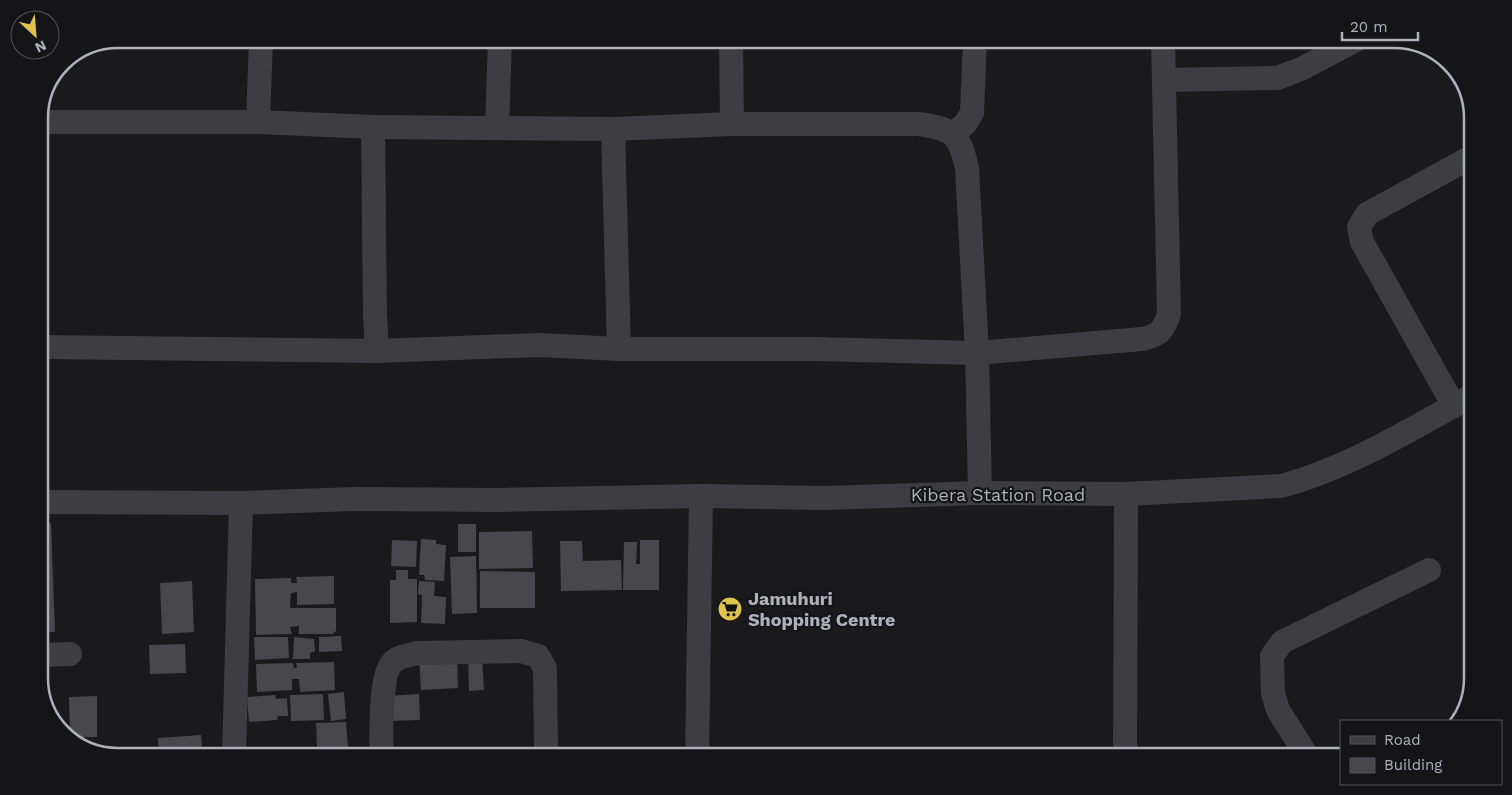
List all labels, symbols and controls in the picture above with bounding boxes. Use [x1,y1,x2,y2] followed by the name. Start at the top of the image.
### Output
[10,10,60,60] north arrow
[1342,10,1418,42] scale bar
[1350,18,1388,36] text: 20 m
[33,37,49,56] text: N
[911,484,1085,505] street label: Kibera Station Road
[748,588,895,630] place label: Jamuhuri Shopping Centre
[717,596,743,622] supermarket icon: Jamuhuri Shopping Centre
[1340,720,1502,785] legend
[1384,731,1421,749] text: Road
[1384,756,1442,774] text: Building

